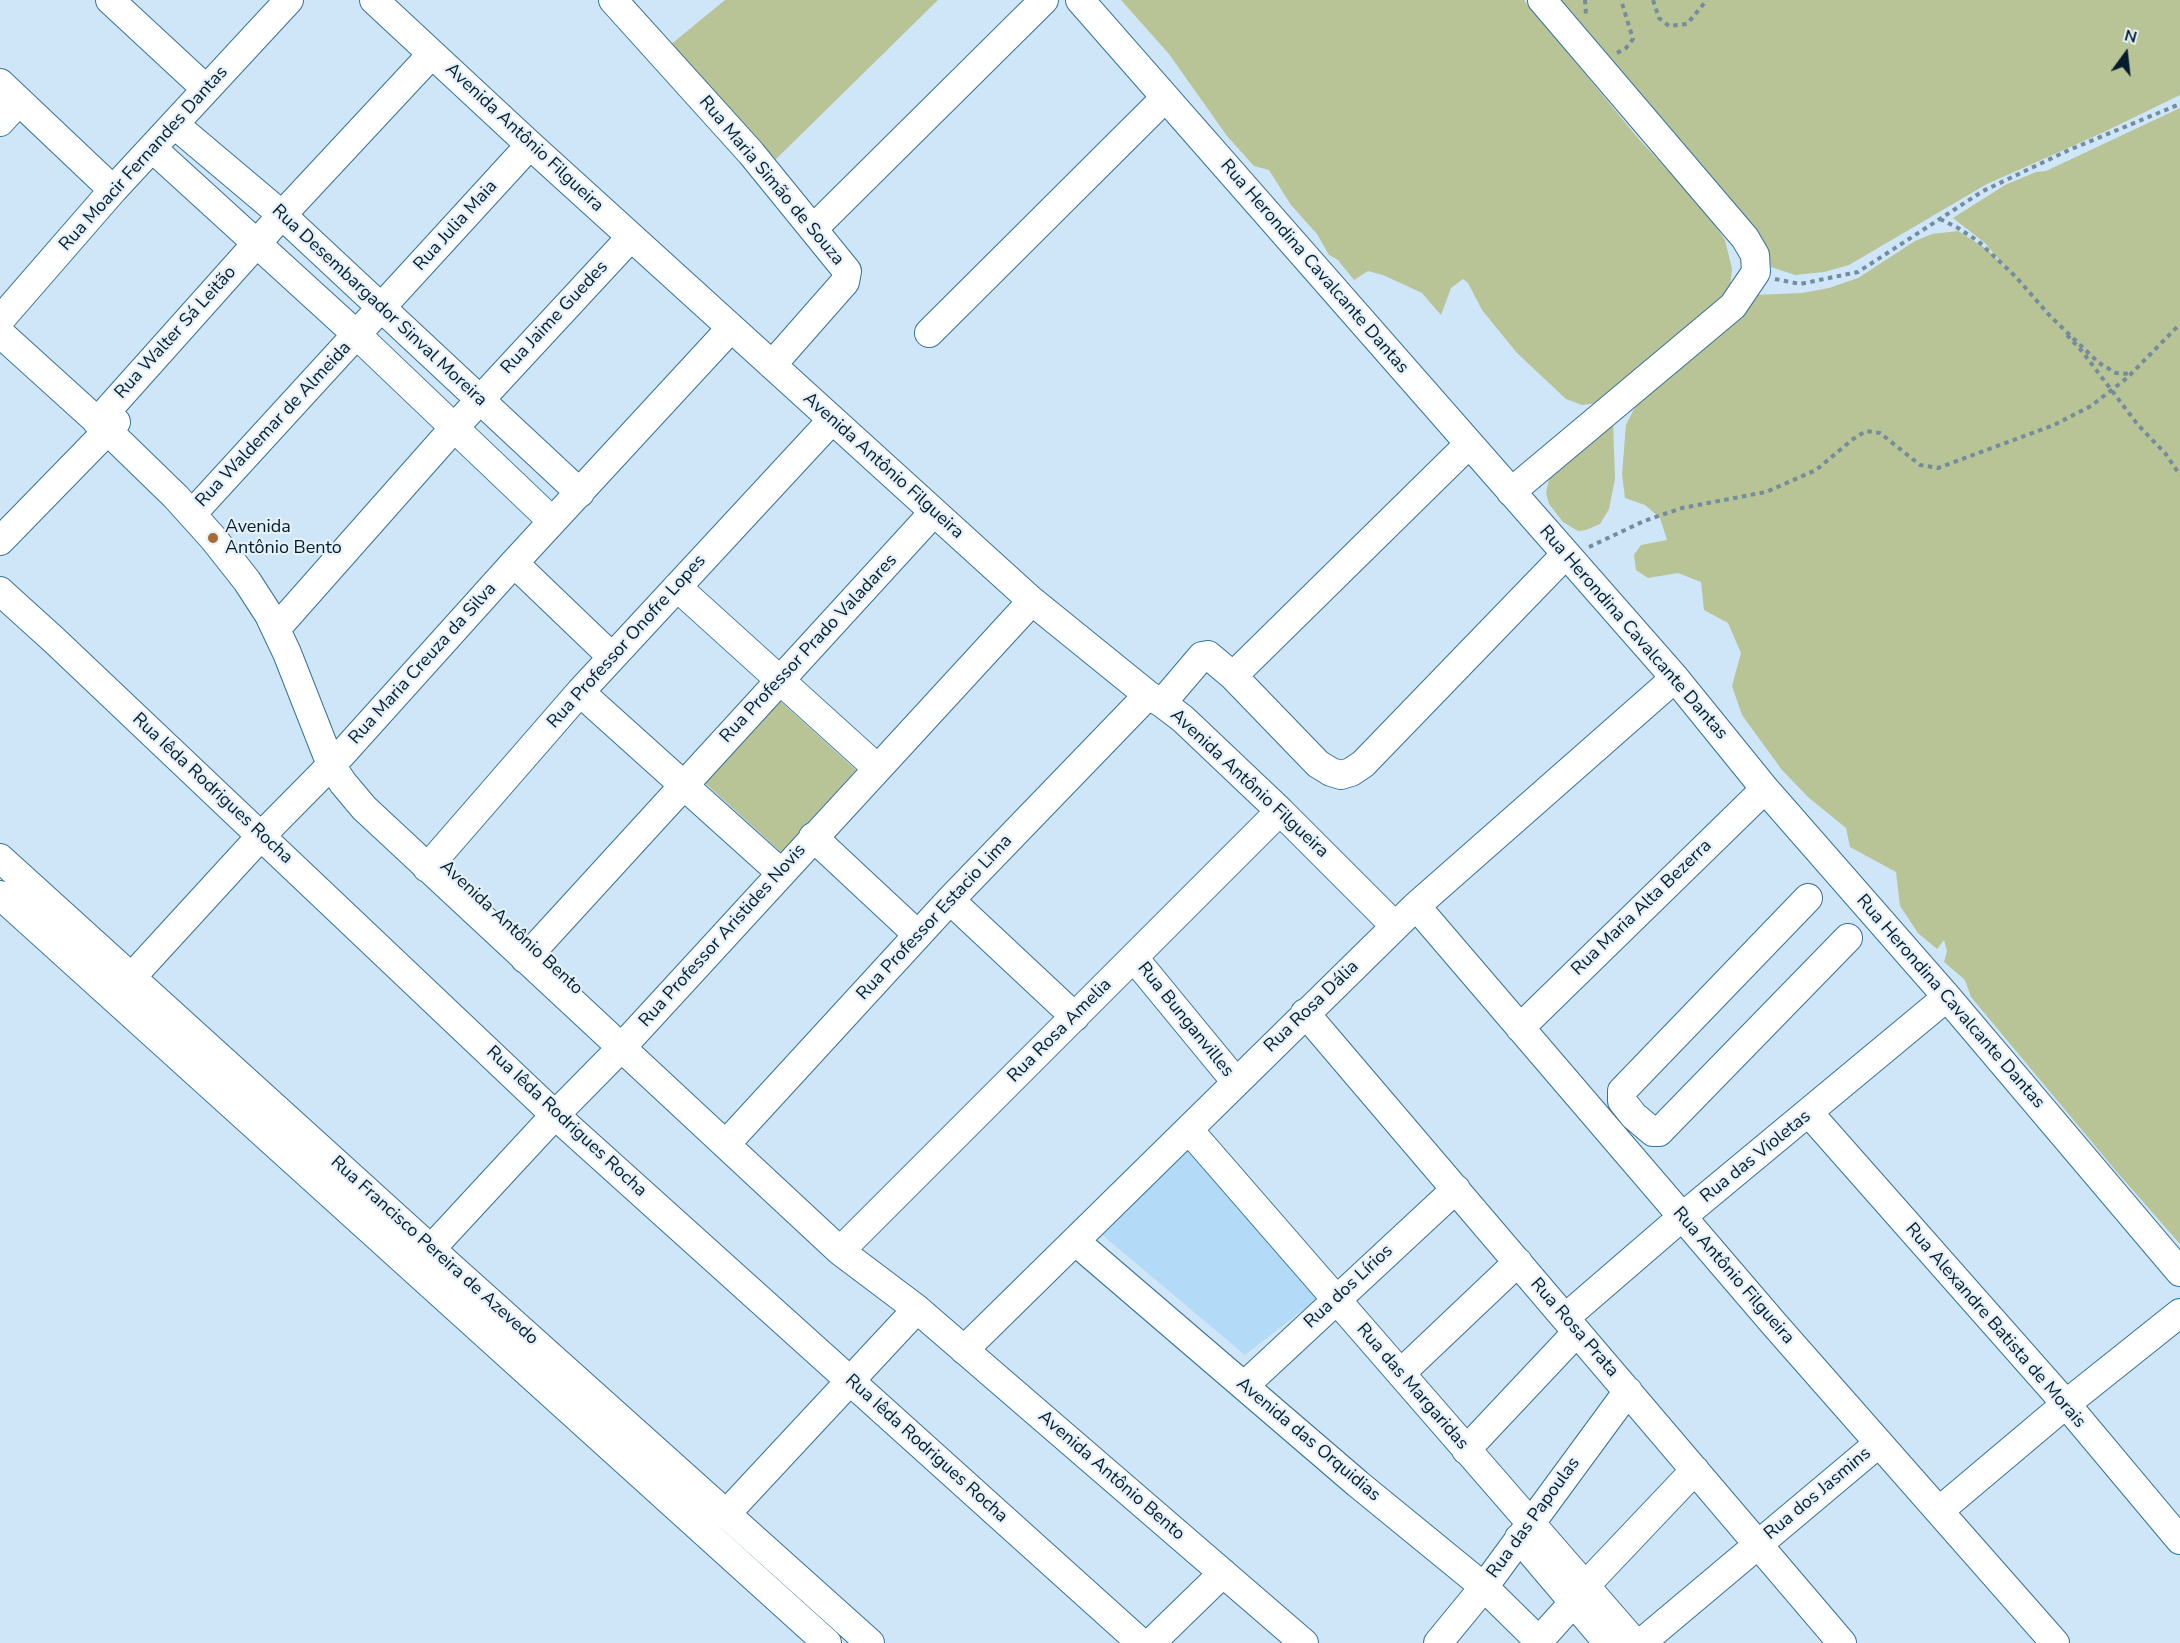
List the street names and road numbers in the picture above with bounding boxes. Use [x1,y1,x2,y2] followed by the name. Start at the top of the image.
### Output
[440,59,608,217] street label: Avenida Antônio Filgueira
[55,62,233,256] street label: Rua Moacir Fernandes Dantas
[694,92,848,270] street label: Rua Maria Simão de Souza
[1215,156,1413,378] street label: Rua Herondina Cavalcante Dantas
[410,176,502,276] street label: Rua Julia Maia
[267,200,491,412] street label: Rua Desembargador Sinval Moreira
[497,257,613,379] street label: Rua Jaime Guedes
[111,262,241,404] street label: Rua Walter Sá Leitão
[192,338,356,512] street label: Rua Waldemar de Almeida
[798,388,968,544] street label: Avenida Antônio Filgueira
[1534,522,1732,744] street label: Rua Herondina Cavalcante Dantas
[716,550,902,748] street label: Rua Professor Prado Valadares
[543,551,711,733] street label: Rua Professor Onofre Lopes
[345,579,501,749] street label: Rua Maria Creuza da Silva
[1165,705,1333,863] street label: Avenida Antônio Filgueira
[127,709,297,869] street label: Rua Iêda Rodrigues Rocha
[853,831,1017,1005] street label: Rua Professor Estacio Lima
[1567,835,1717,981] street label: Rua Maria Alta Bezerra
[635,840,811,1032] street label: Rua Professor Aristides Novis
[435,856,587,1000] street label: Avenida Antônio Bento
[1851,891,2049,1113] street label: Rua Herondina Cavalcante Dantas
[1260,957,1364,1057] street label: Rua Rosa Dália
[1132,958,1238,1082] street label: Rua Bunganvilles
[1004,975,1116,1087] street label: Rua Rosa Amelia
[481,1042,651,1202] street label: Rua Iêda Rodrigues Rocha
[1697,1106,1815,1208] street label: Rua das Violetas
[326,1152,542,1350] street label: Rua Francisco Pereira de Azevedo
[1668,1203,1798,1349] street label: Rua Antônio Filgueira
[1900,1219,2090,1433] street label: Rua Alexandre Batista de Morais
[1300,1240,1398,1334] street label: Rua dos Lírios
[1525,1274,1623,1382] street label: Rua Rosa Prata
[1351,1319,1473,1455] street label: Rua das Margaridas
[840,1370,1012,1528] street label: Rua Iêda Rodrigues Rocha
[1232,1373,1384,1507] street label: Avenida das Orquidias
[1033,1406,1189,1546] street label: Avenida Antônio Bento
[1760,1443,1876,1545] street label: Rua dos Jasmins
[1483,1453,1585,1583] street label: Rua das Papoulas

